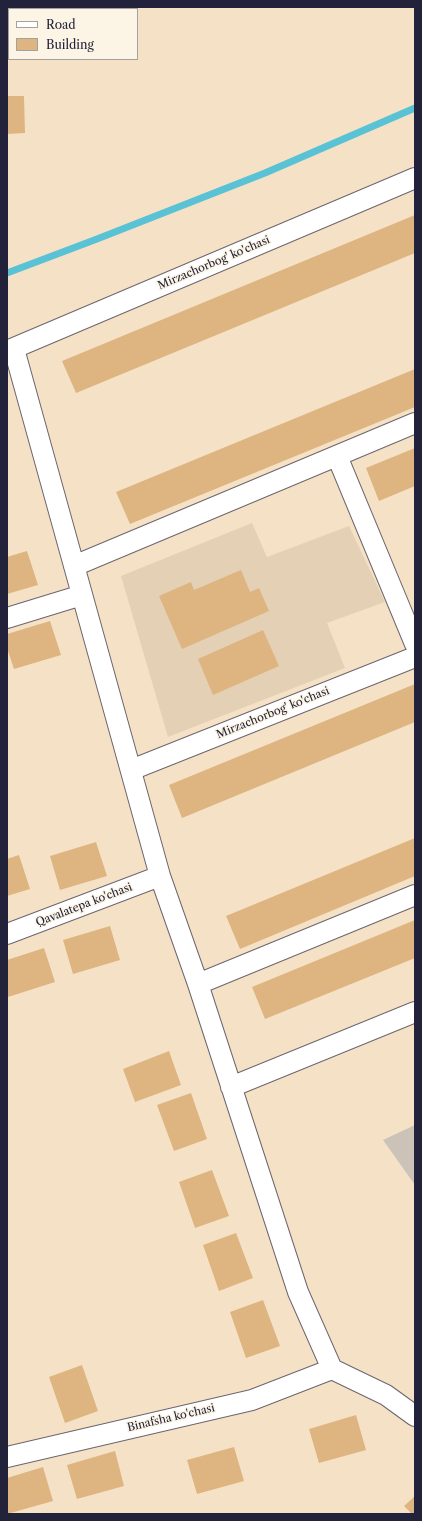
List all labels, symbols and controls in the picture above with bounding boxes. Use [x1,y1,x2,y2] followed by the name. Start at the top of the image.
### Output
[8,8,138,60] legend
[46,17,76,32] text: Road
[46,37,94,52] text: Building
[156,233,272,293] street label: Mirzachorbog' ko'chasi
[215,684,331,742] street label: Mirzachorbog' ko'chasi
[34,881,134,929] street label: Qavalatepa ko'chasi
[126,1402,216,1434] street label: Binafsha ko'chasi

